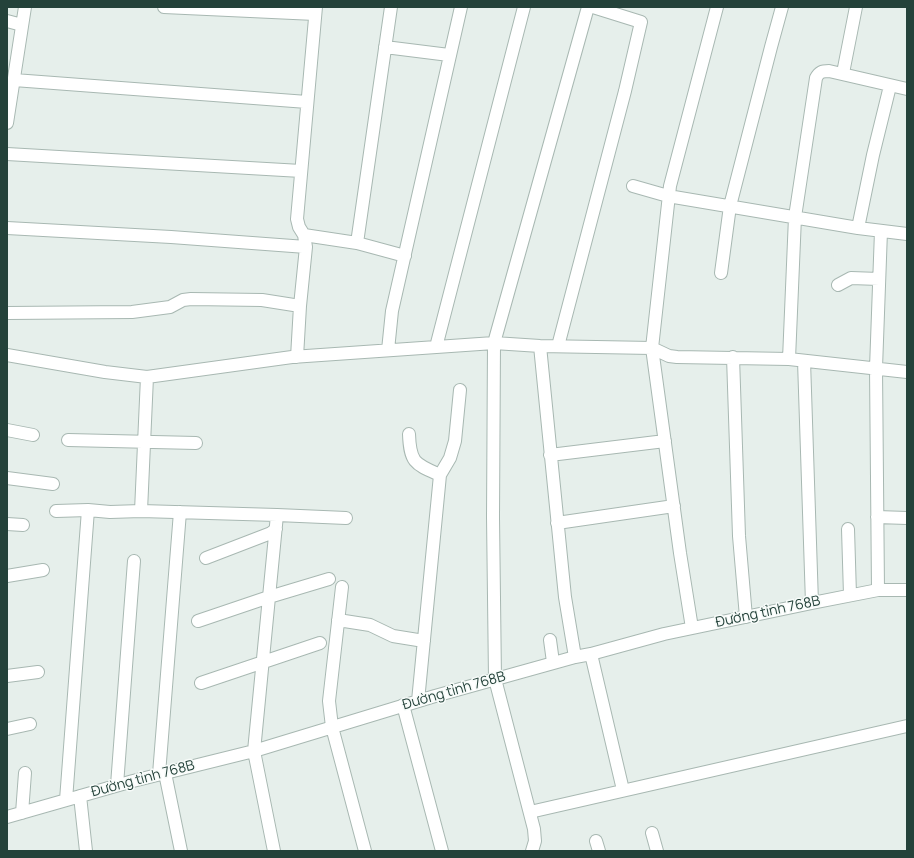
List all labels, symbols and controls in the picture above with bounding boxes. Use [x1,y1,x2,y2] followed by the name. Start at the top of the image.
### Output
[714,593,822,631] street label: Đường tỉnh 768B
[401,668,507,714] street label: Đường tỉnh 768B
[89,757,197,801] street label: Đường tỉnh 768B

